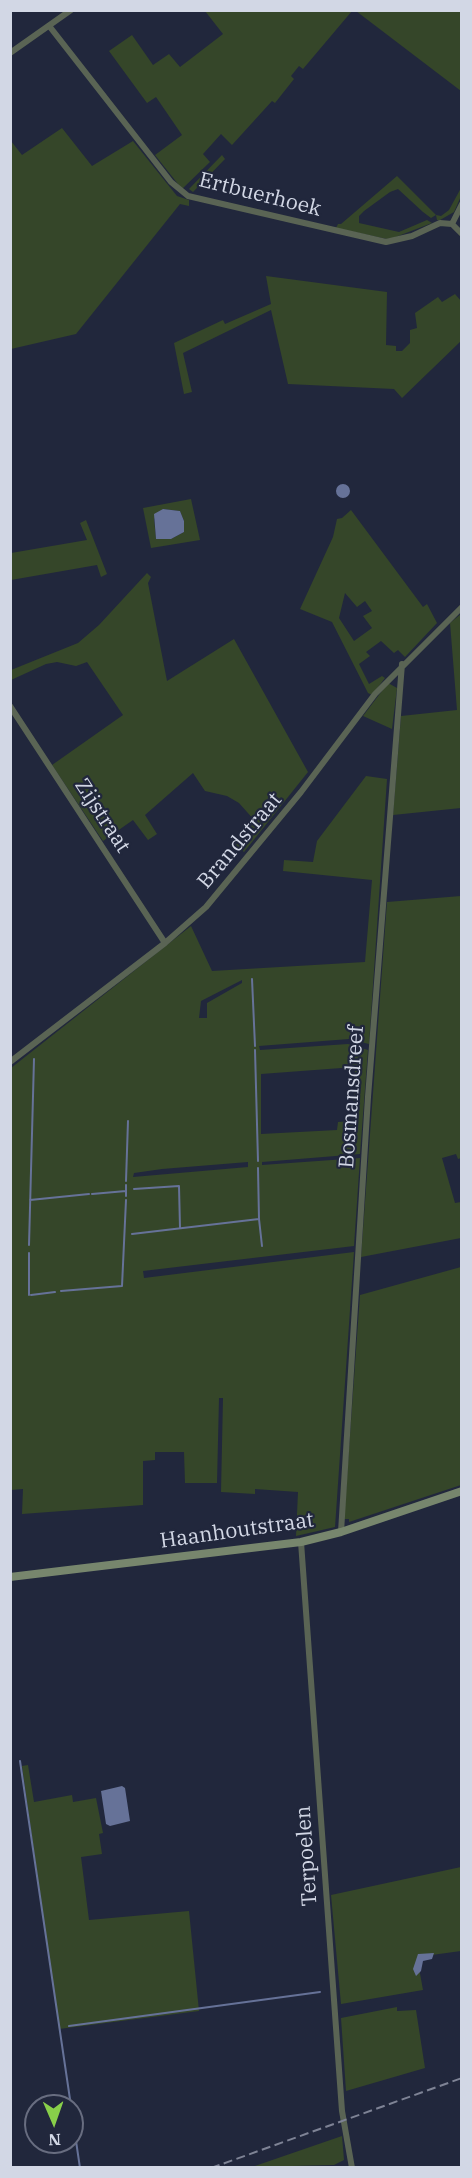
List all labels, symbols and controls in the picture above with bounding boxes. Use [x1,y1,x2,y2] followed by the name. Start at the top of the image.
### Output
[196,168,324,222] street label: Ertbuerhoek
[69,774,135,858] street label: Zijstraat
[192,788,288,894] street label: Brandstraat
[334,1025,370,1169] street label: Bosmansdreef
[158,1508,316,1554] street label: Haanhoutstraat
[291,1805,323,1907] street label: Terpoelen
[24,2094,84,2154] north arrow
[48,2130,61,2150] text: N

